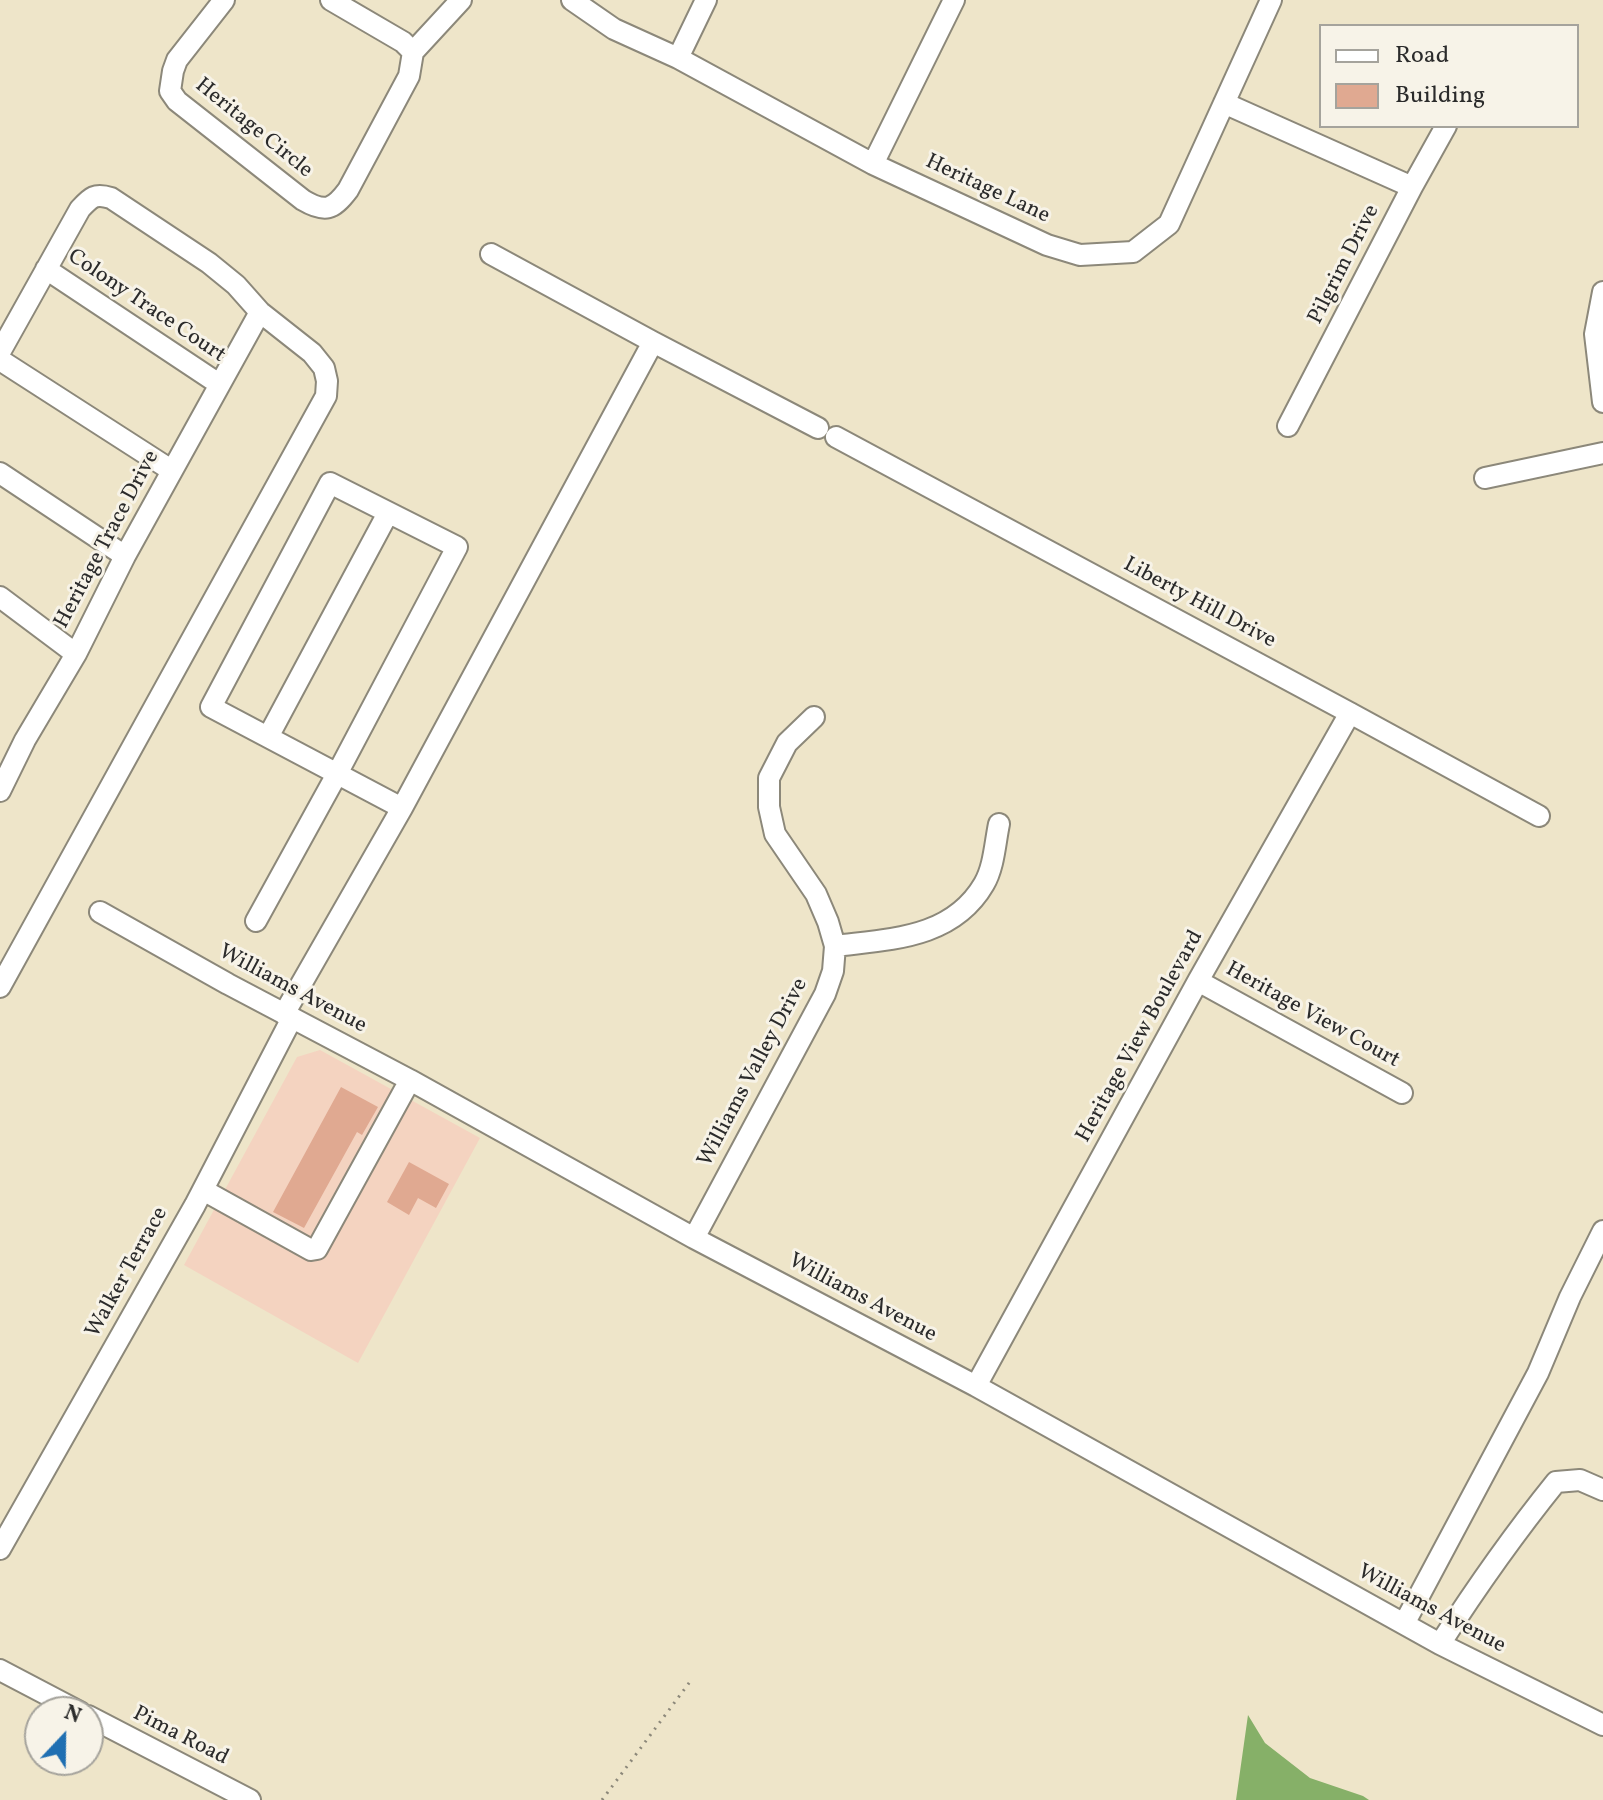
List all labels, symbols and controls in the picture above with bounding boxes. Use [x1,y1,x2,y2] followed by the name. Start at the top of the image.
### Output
[1319,24,1579,128] legend
[1395,39,1449,73] text: Road
[189,73,317,185] street label: Heritage Circle
[1395,79,1485,113] text: Building
[921,150,1053,230] street label: Heritage Lane
[1304,201,1386,329] street label: Pilgrim Drive
[62,244,230,370] street label: Colony Trace Court
[50,446,166,634] street label: Heritage Trace Drive
[1118,553,1280,655] street label: Liberty Hill Drive
[1072,926,1210,1148] street label: Heritage View Boulevard
[213,940,371,1040] street label: Williams Avenue
[1220,957,1404,1075] street label: Heritage View Court
[693,974,815,1172] street label: Williams Valley Drive
[81,1203,175,1343] street label: Walker Terrace
[783,1249,941,1349] street label: Williams Avenue
[1352,1560,1510,1660] street label: Williams Avenue
[24,1696,104,1776] north arrow
[59,1698,86,1733] text: N
[128,1702,232,1772] street label: Pima Road

